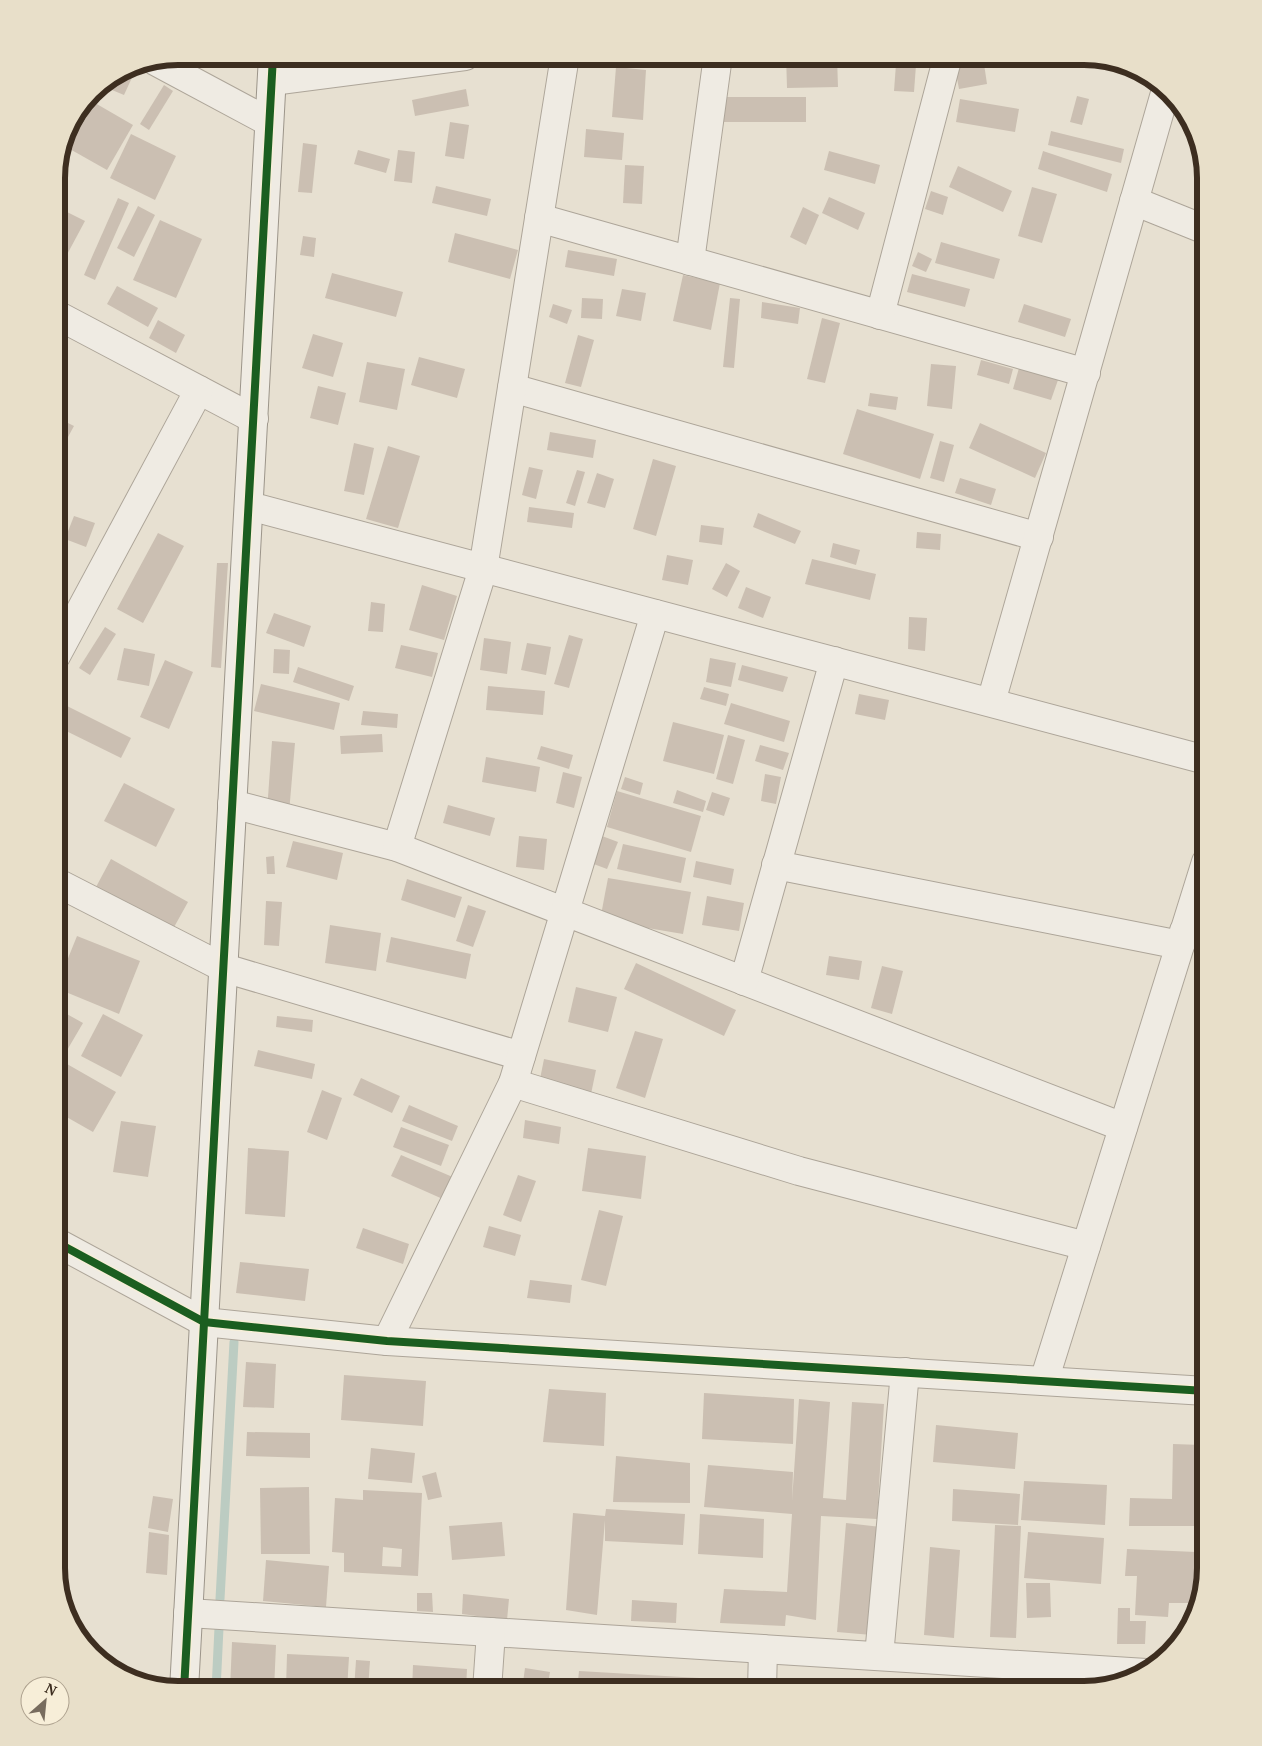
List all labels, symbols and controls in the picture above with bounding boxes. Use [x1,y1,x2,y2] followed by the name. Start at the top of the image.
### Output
[20,1676,70,1726] north arrow
[42,1678,61,1700] text: N

